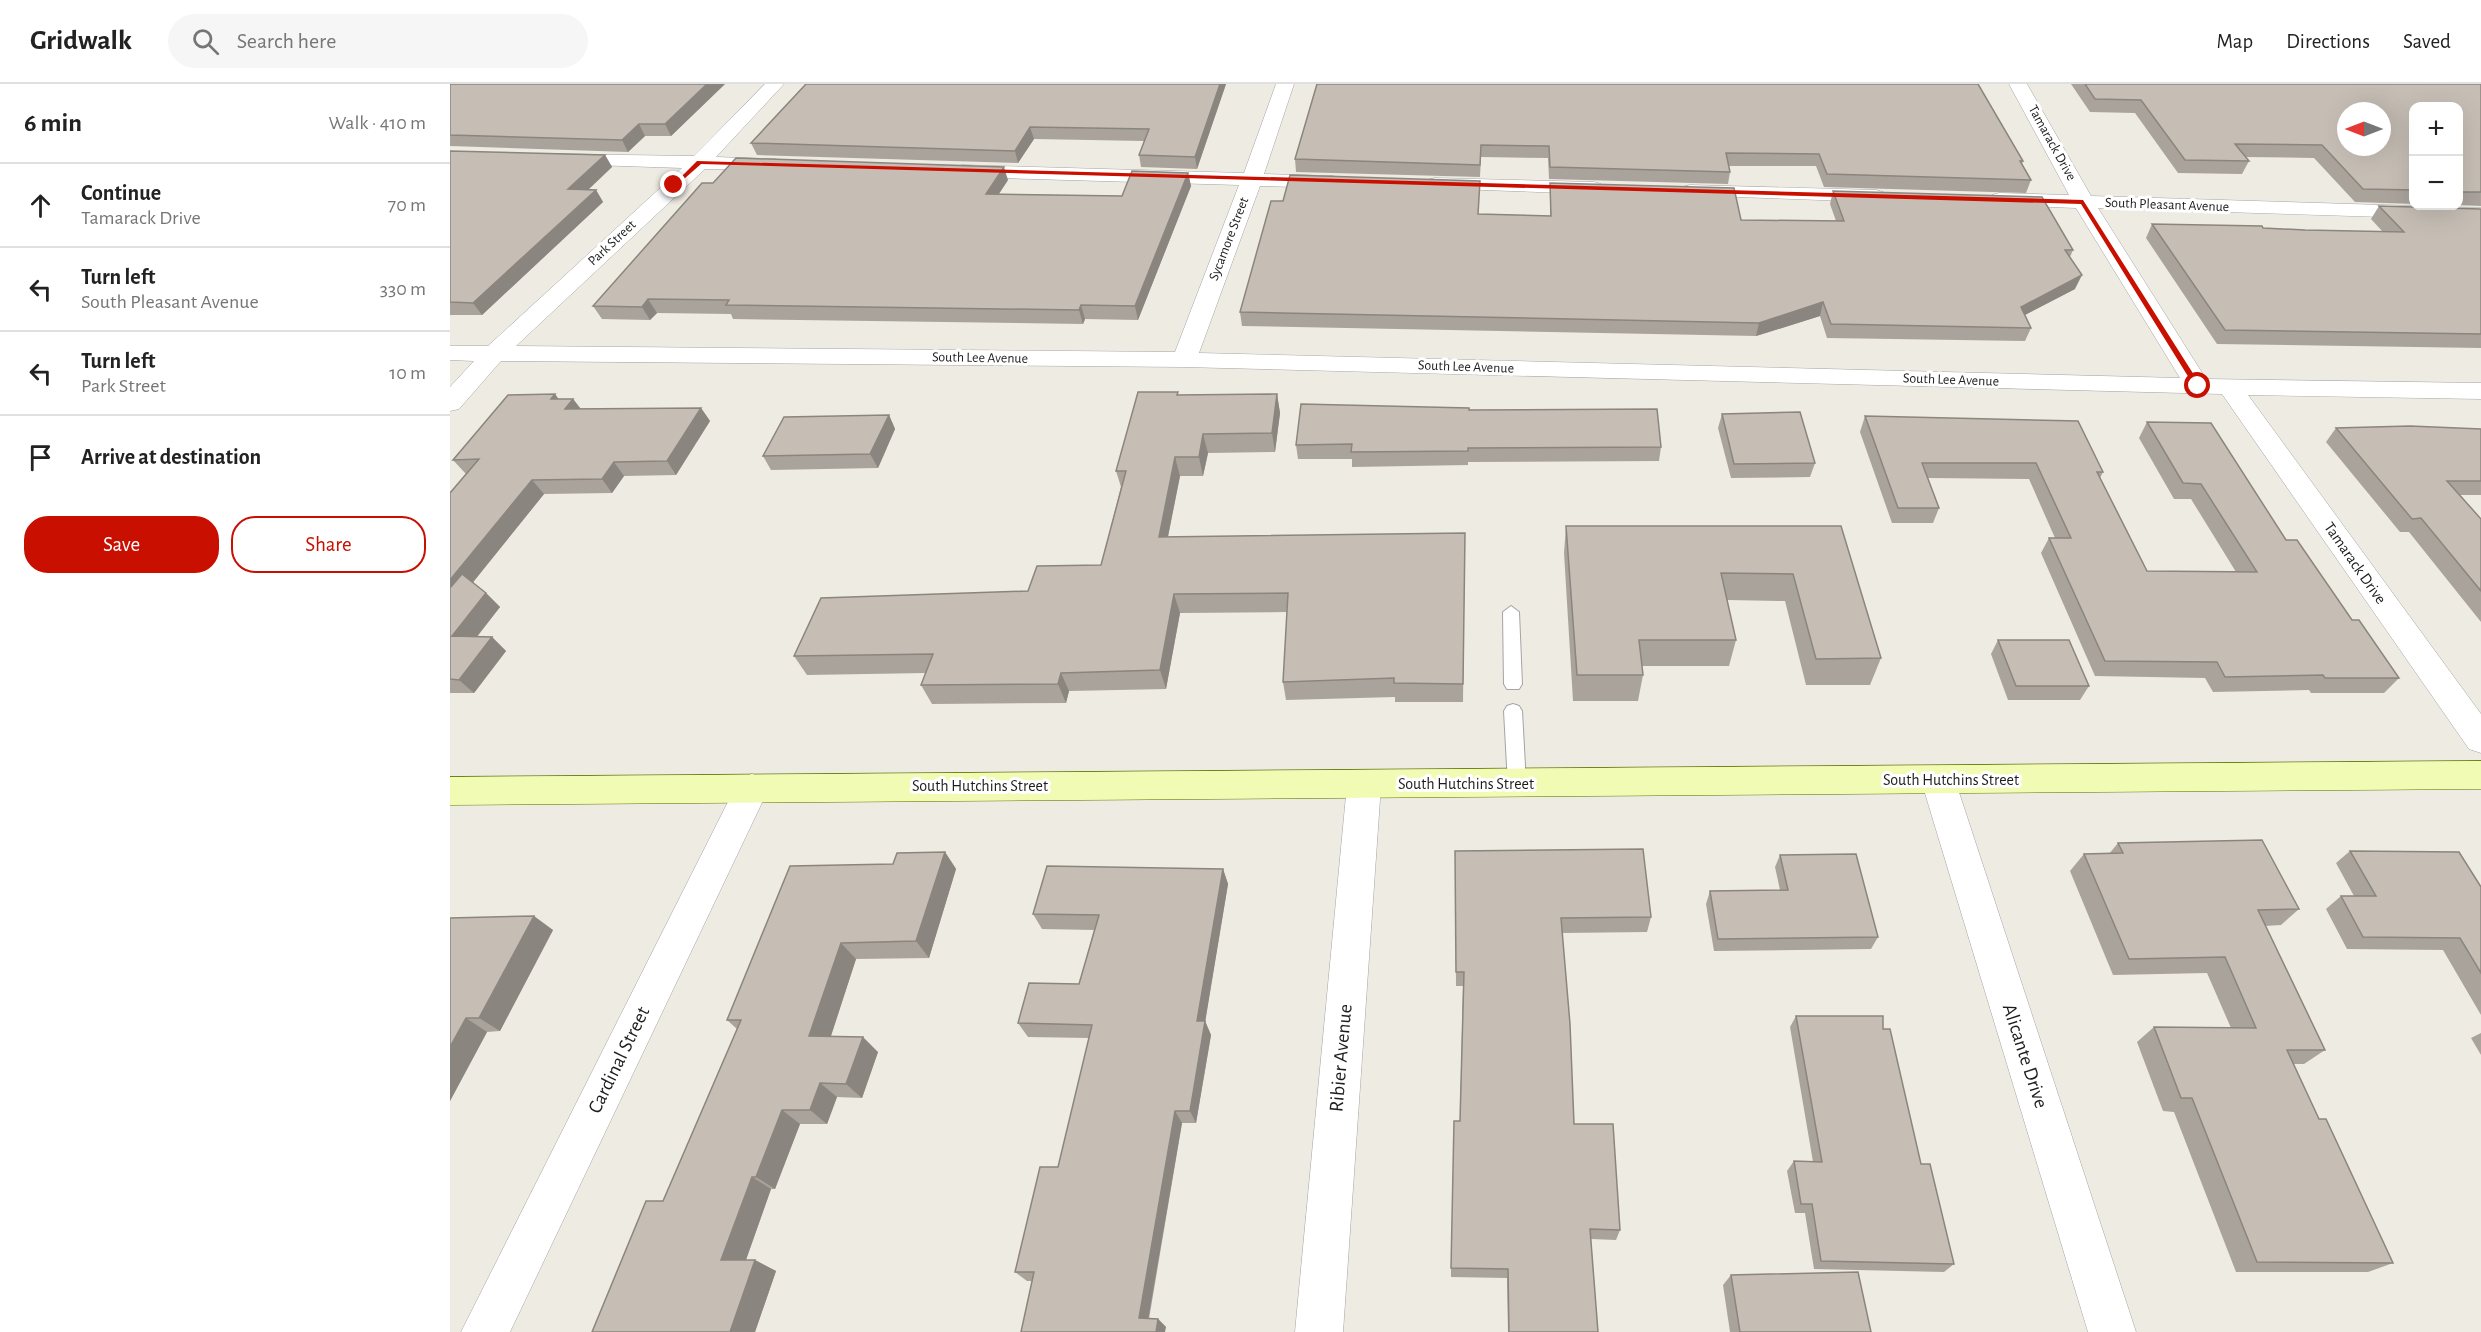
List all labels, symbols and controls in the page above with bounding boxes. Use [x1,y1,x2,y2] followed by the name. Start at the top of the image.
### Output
[168,14,588,68] search box
[189,25,222,58] icon: search
[30,27,132,55] text: Gridwalk
[237,30,336,52] text: Search here
[2217,31,2253,52] text: Map
[2286,31,2370,52] text: Directions
[2403,31,2451,52] text: Saved
[2337,102,2391,156] north arrow
[2409,102,2463,210] map controls
[2409,102,2463,156] button: +
[2026,103,2078,183] street label: Tamarack Drive
[24,110,82,136] text: 6 min
[328,113,426,133] text: Walk · 410 m
[2409,156,2463,210] button: −
[660,171,686,197] route end
[81,182,161,204] text: Continue
[24,189,57,222] icon: ahead
[388,195,426,215] text: 70 m
[1207,195,1251,283] street label: Sycamore Street
[2105,196,2229,214] street label: South Pleasant Avenue
[81,208,201,228] text: Tamarack Drive
[585,217,639,268] street label: Park Street
[81,266,155,288] text: Turn left
[24,273,57,306] icon: left
[380,279,426,299] text: 330 m
[81,292,259,312] text: South Pleasant Avenue
[81,350,155,372] text: Turn left
[932,350,1028,366] street label: South Lee Avenue
[24,357,57,390] icon: left
[1418,358,1514,376] street label: South Lee Avenue
[389,363,426,383] text: 10 m
[1903,371,1999,389] street label: South Lee Avenue
[2184,372,2210,398] route start
[81,376,166,396] text: Park Street
[24,441,57,474] icon: arrive
[81,446,261,468] text: Arrive at destination
[24,516,219,573] button: Save
[231,516,426,573] button: Share
[2321,519,2389,607] street label: Tamarack Drive
[1883,772,2019,788] street label: South Hutchins Street
[1398,776,1534,792] street label: South Hutchins Street
[912,778,1048,794] street label: South Hutchins Street
[1999,1001,2051,1111] street label: Alicante Drive
[585,1003,654,1116] street label: Cardinal Street
[1326,1003,1356,1113] street label: Ribier Avenue

